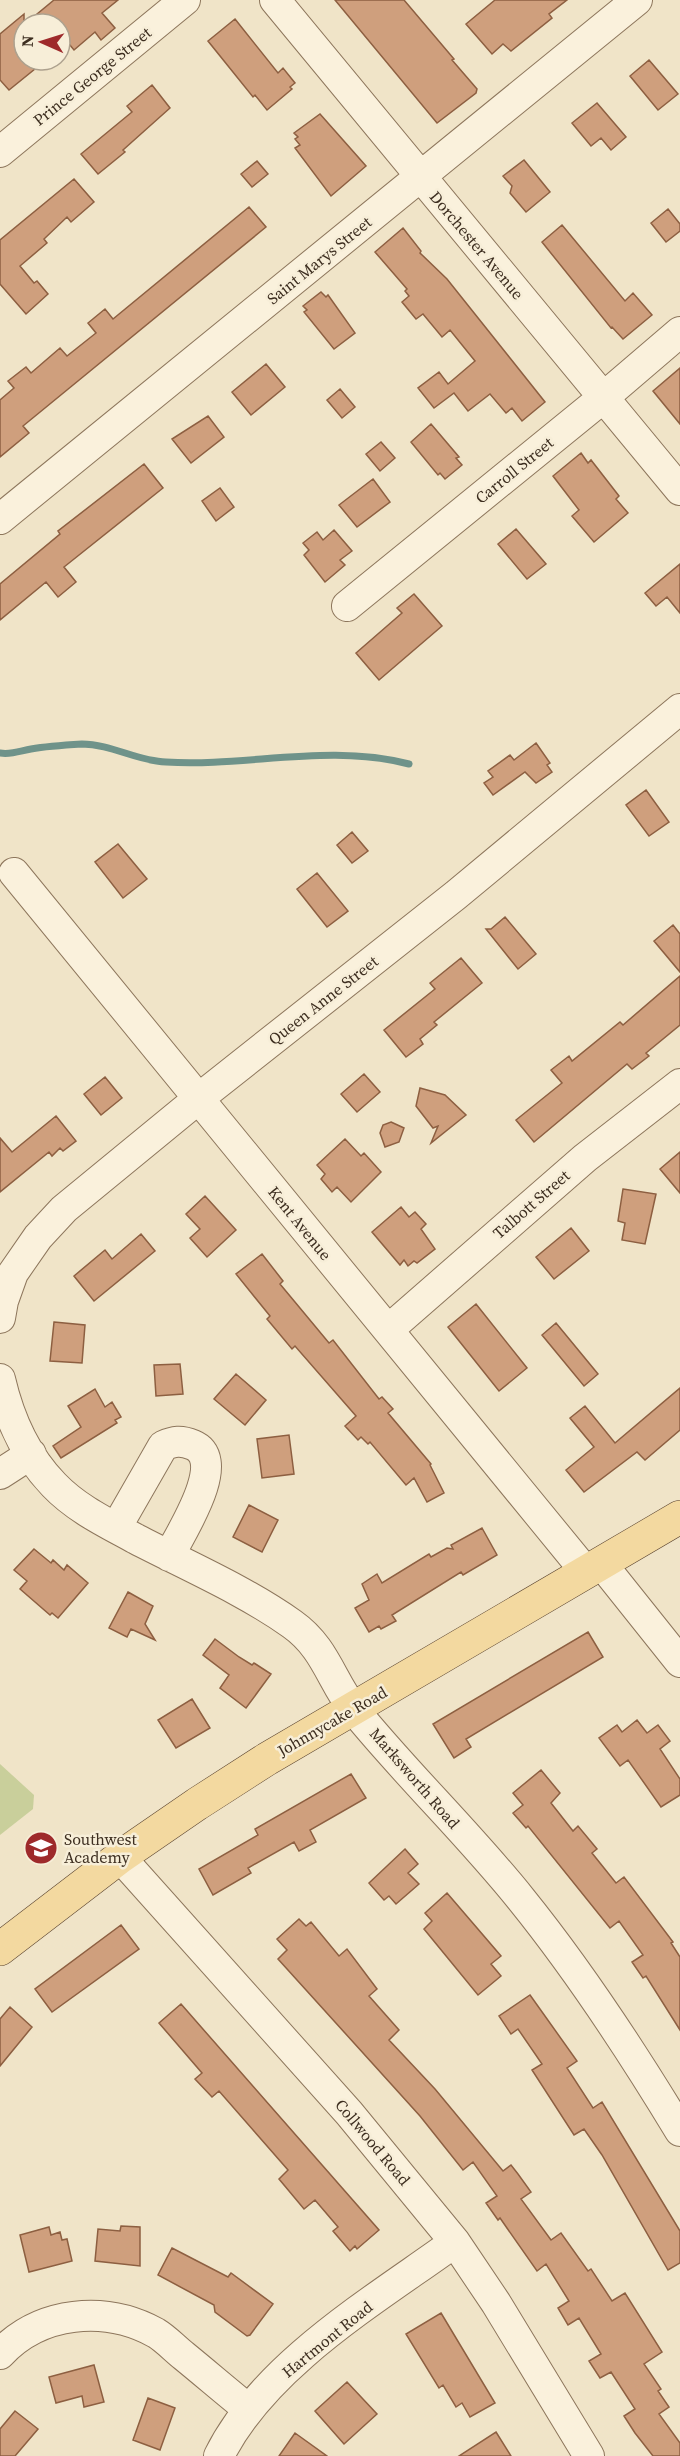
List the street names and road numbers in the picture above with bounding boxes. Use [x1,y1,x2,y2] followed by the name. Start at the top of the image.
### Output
[28,21,156,131] street label: Prince George Street
[425,186,529,304] street label: Dorchester Avenue
[262,210,377,309] street label: Saint Marys Street
[470,431,558,508] street label: Carroll Street
[264,950,383,1050] street label: Queen Anne Street
[488,1164,575,1244] street label: Talbott Street
[263,1181,337,1265] street label: Kent Avenue
[272,1681,391,1762] street label: Johnnycake Road
[365,1723,465,1833] street label: Marksworth Road
[330,2094,416,2190] street label: Collwood Road
[277,2296,377,2382] street label: Hartmont Road

